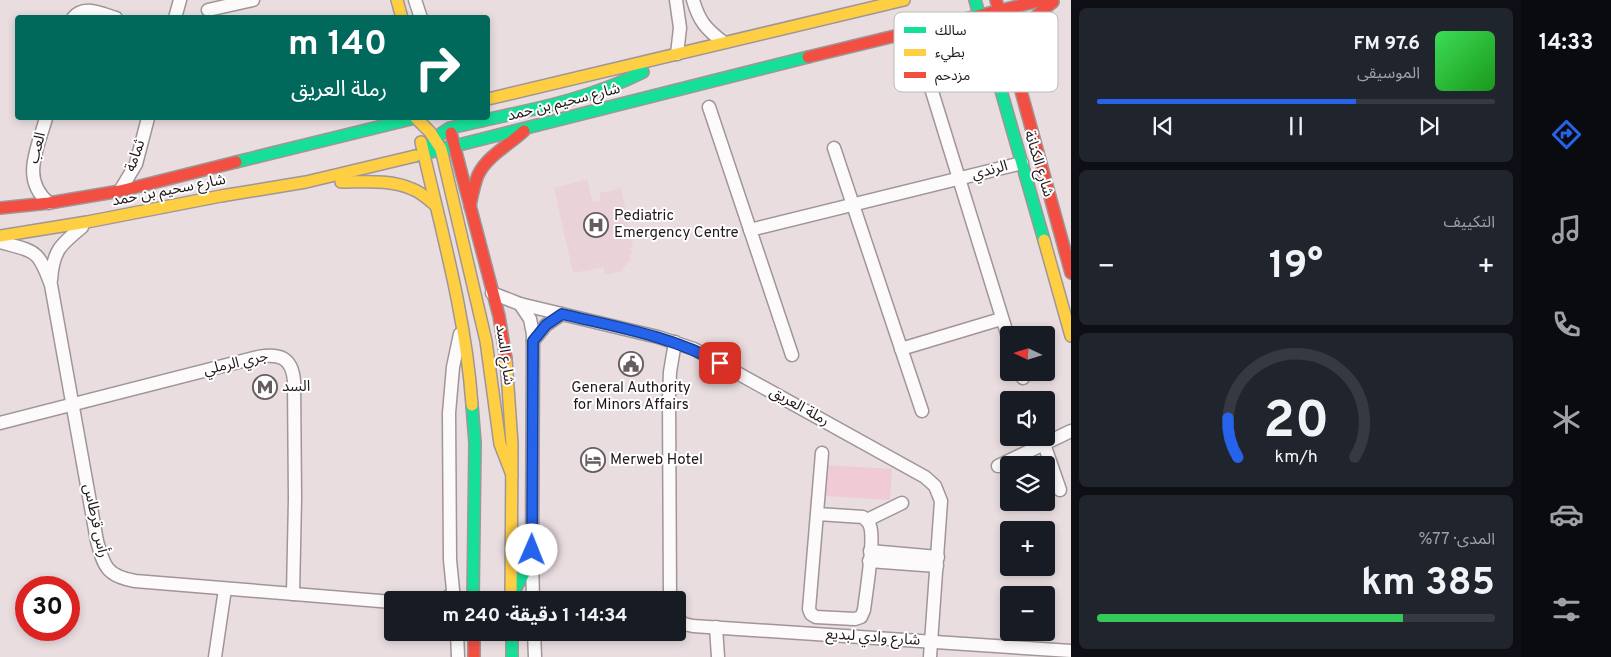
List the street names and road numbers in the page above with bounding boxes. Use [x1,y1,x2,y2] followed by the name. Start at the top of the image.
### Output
[506,80,623,127] street label: شارع سحيم بن حمد
[1018,128,1057,200] street label: شارع الكنانة
[25,130,51,166] street label: العب
[122,137,150,175] street label: ثمامة
[970,157,1010,185] street label: الرندي
[110,171,228,212] street label: شارع سحيم بن حمد
[489,323,518,387] street label: شارع السد
[202,347,271,381] street label: جري الرملي
[766,383,832,431] street label: رملة العريق
[78,482,113,560] street label: رأس قرطاس
[825,625,921,652] street label: شارع وادي لبديع

